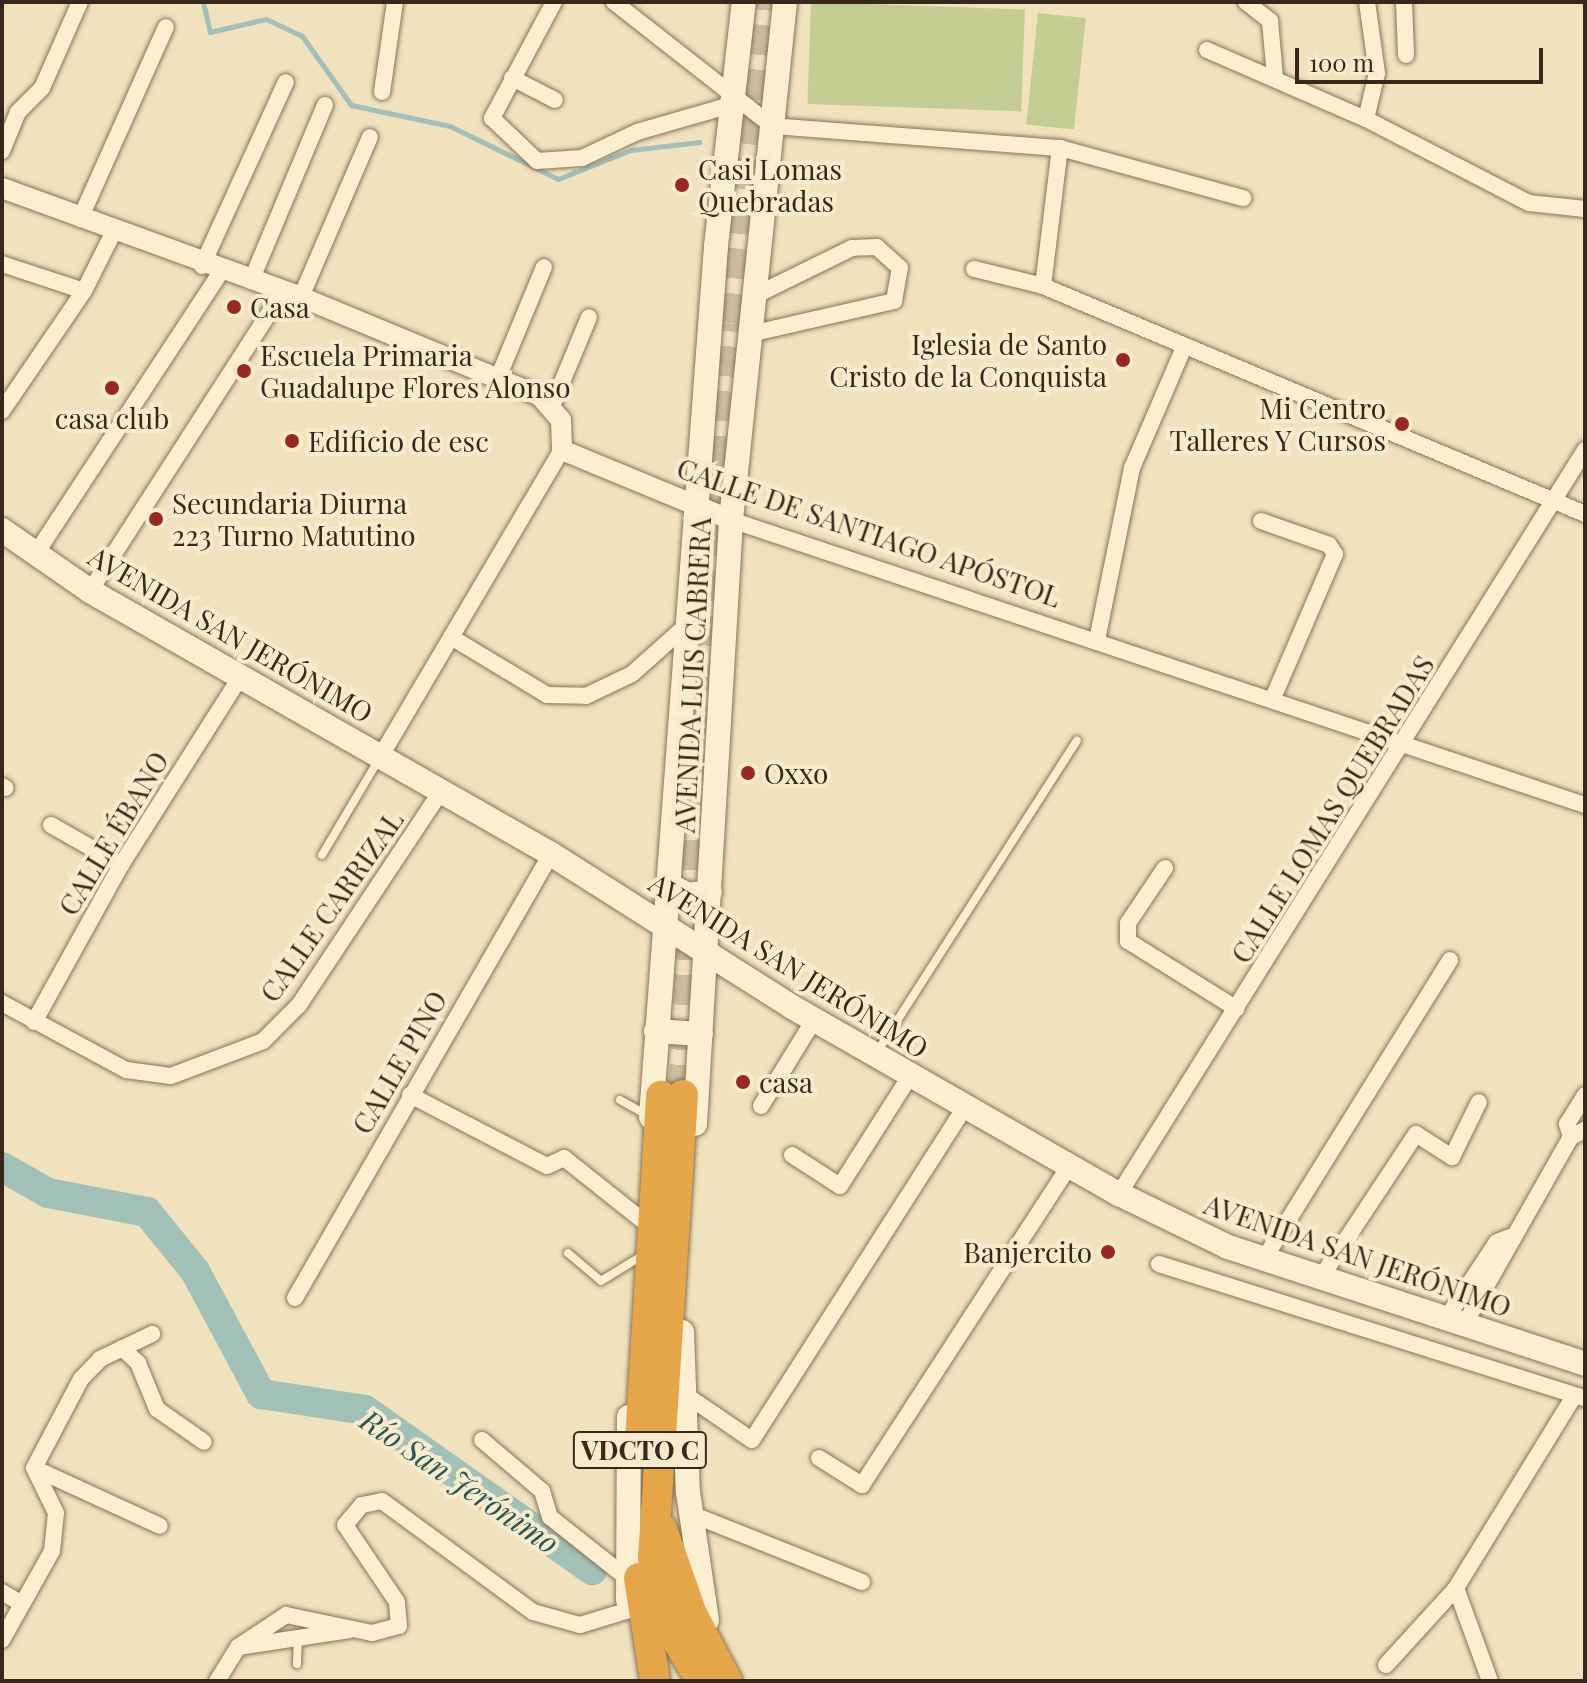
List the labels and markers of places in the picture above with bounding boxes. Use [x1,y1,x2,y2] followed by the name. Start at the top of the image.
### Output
[698,152,842,218] place label: Casi Lomas Quebradas
[673,176,691,194] marker: Casi Lomas Quebradas
[250,290,310,324] place label: Casa
[225,298,243,316] marker: Casa
[828,327,1107,393] place label: Iglesia de Santo Cristo de la Conquista
[260,338,571,404] place label: Escuela Primaria Guadalupe Flores Alonso
[1114,351,1132,369] marker: Iglesia de Santo Cristo de la Conquista
[235,362,253,380] marker: Escuela Primaria Guadalupe Flores Alonso
[103,379,121,397] marker: casa club
[1168,391,1386,457] place label: Mi Centro Talleres Y Cursos
[55,401,169,435] place label: casa club
[1393,415,1411,433] marker: Mi Centro Talleres Y Cursos
[308,424,489,458] place label: Edificio de esc
[283,432,301,450] marker: Edificio de esc
[172,486,416,552] place label: Secundaria Diurna 223 Turno Matutino
[147,510,165,528] marker: Secundaria Diurna 223 Turno Matutino
[764,756,828,790] place label: Oxxo
[739,764,757,782] marker: Oxxo
[759,1065,813,1099] place label: casa
[734,1073,752,1091] marker: casa
[963,1235,1092,1269] place label: Banjercito
[1099,1243,1117,1261] marker: Banjercito

